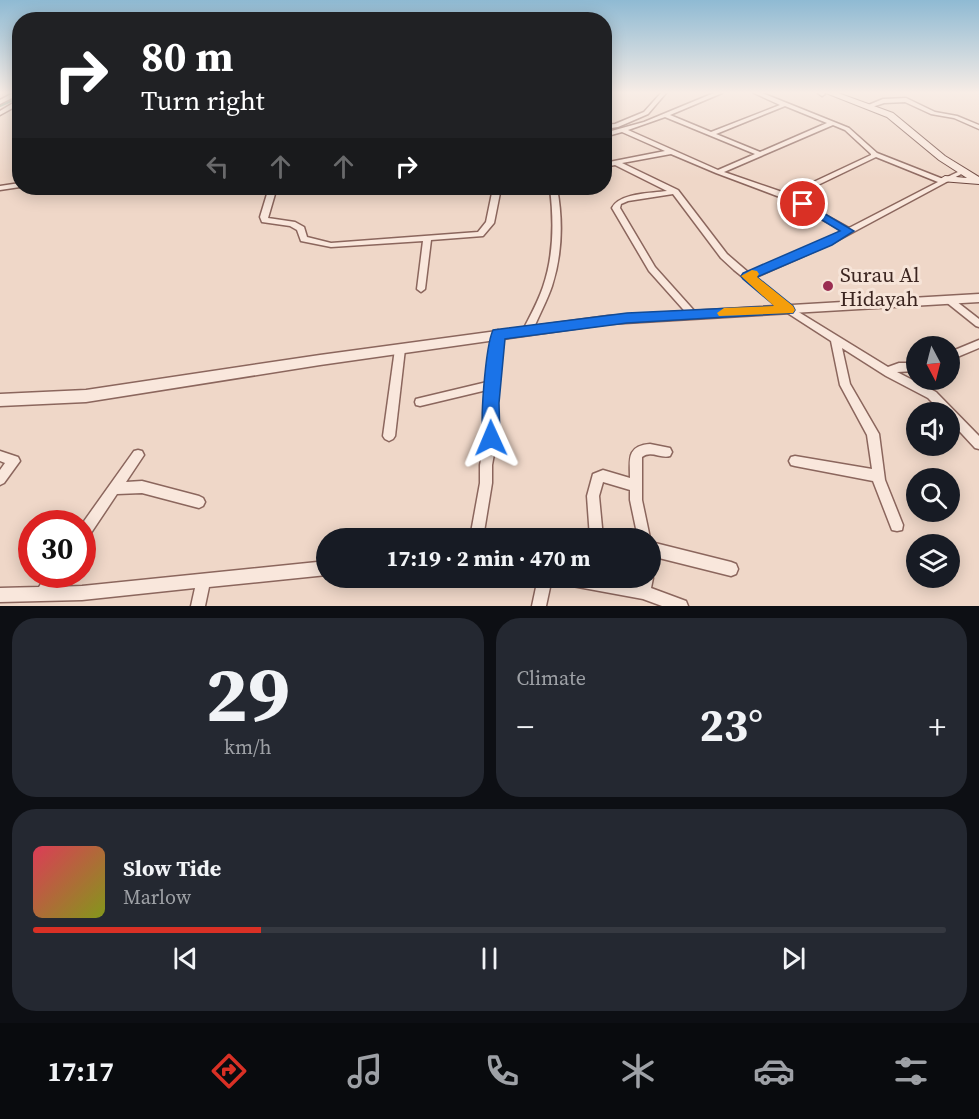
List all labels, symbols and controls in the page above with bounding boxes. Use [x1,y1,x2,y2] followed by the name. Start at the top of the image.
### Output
[141,27,234,85] text: 80 m
[42,36,120,114] icon: right
[141,82,265,119] text: Turn right
[201,150,234,183] icon: left
[264,150,297,183] icon: ahead
[327,150,360,183] icon: ahead
[390,150,423,183] icon: right
[777,178,828,229] pin
[786,187,819,220] icon: arrive
[840,260,919,313] place label: Surau Al Hidayah
[821,279,835,293] marker: Surau Al Hidayah
[906,336,960,390] north arrow
[906,336,960,588] map controls
[906,402,960,456] button: sound
[459,406,523,470] position arrow
[906,468,960,522] button: search
[18,510,96,588] speed limit sign: 30
[906,534,960,588] button: layers
[387,543,590,573] text: 17:19 · 2 min · 470 m
[205,640,290,747] text: 29
[517,664,586,692] text: Climate
[699,694,763,756] text: 23°
[517,704,534,749] text: −
[928,704,946,749] text: +
[224,733,272,761] text: km/h
[123,853,221,883] text: Slow Tide
[123,883,191,911] text: Marlow
[169,942,202,975] icon: previous
[473,942,506,975] icon: pause
[777,942,810,975] icon: next
[208,1050,250,1092] icon: directions
[344,1050,386,1092] icon: music
[481,1050,523,1092] icon: phone
[617,1050,659,1092] icon: climate
[753,1050,795,1092] icon: car
[890,1050,932,1092] icon: filters
[47,1053,114,1090] text: 17:17

